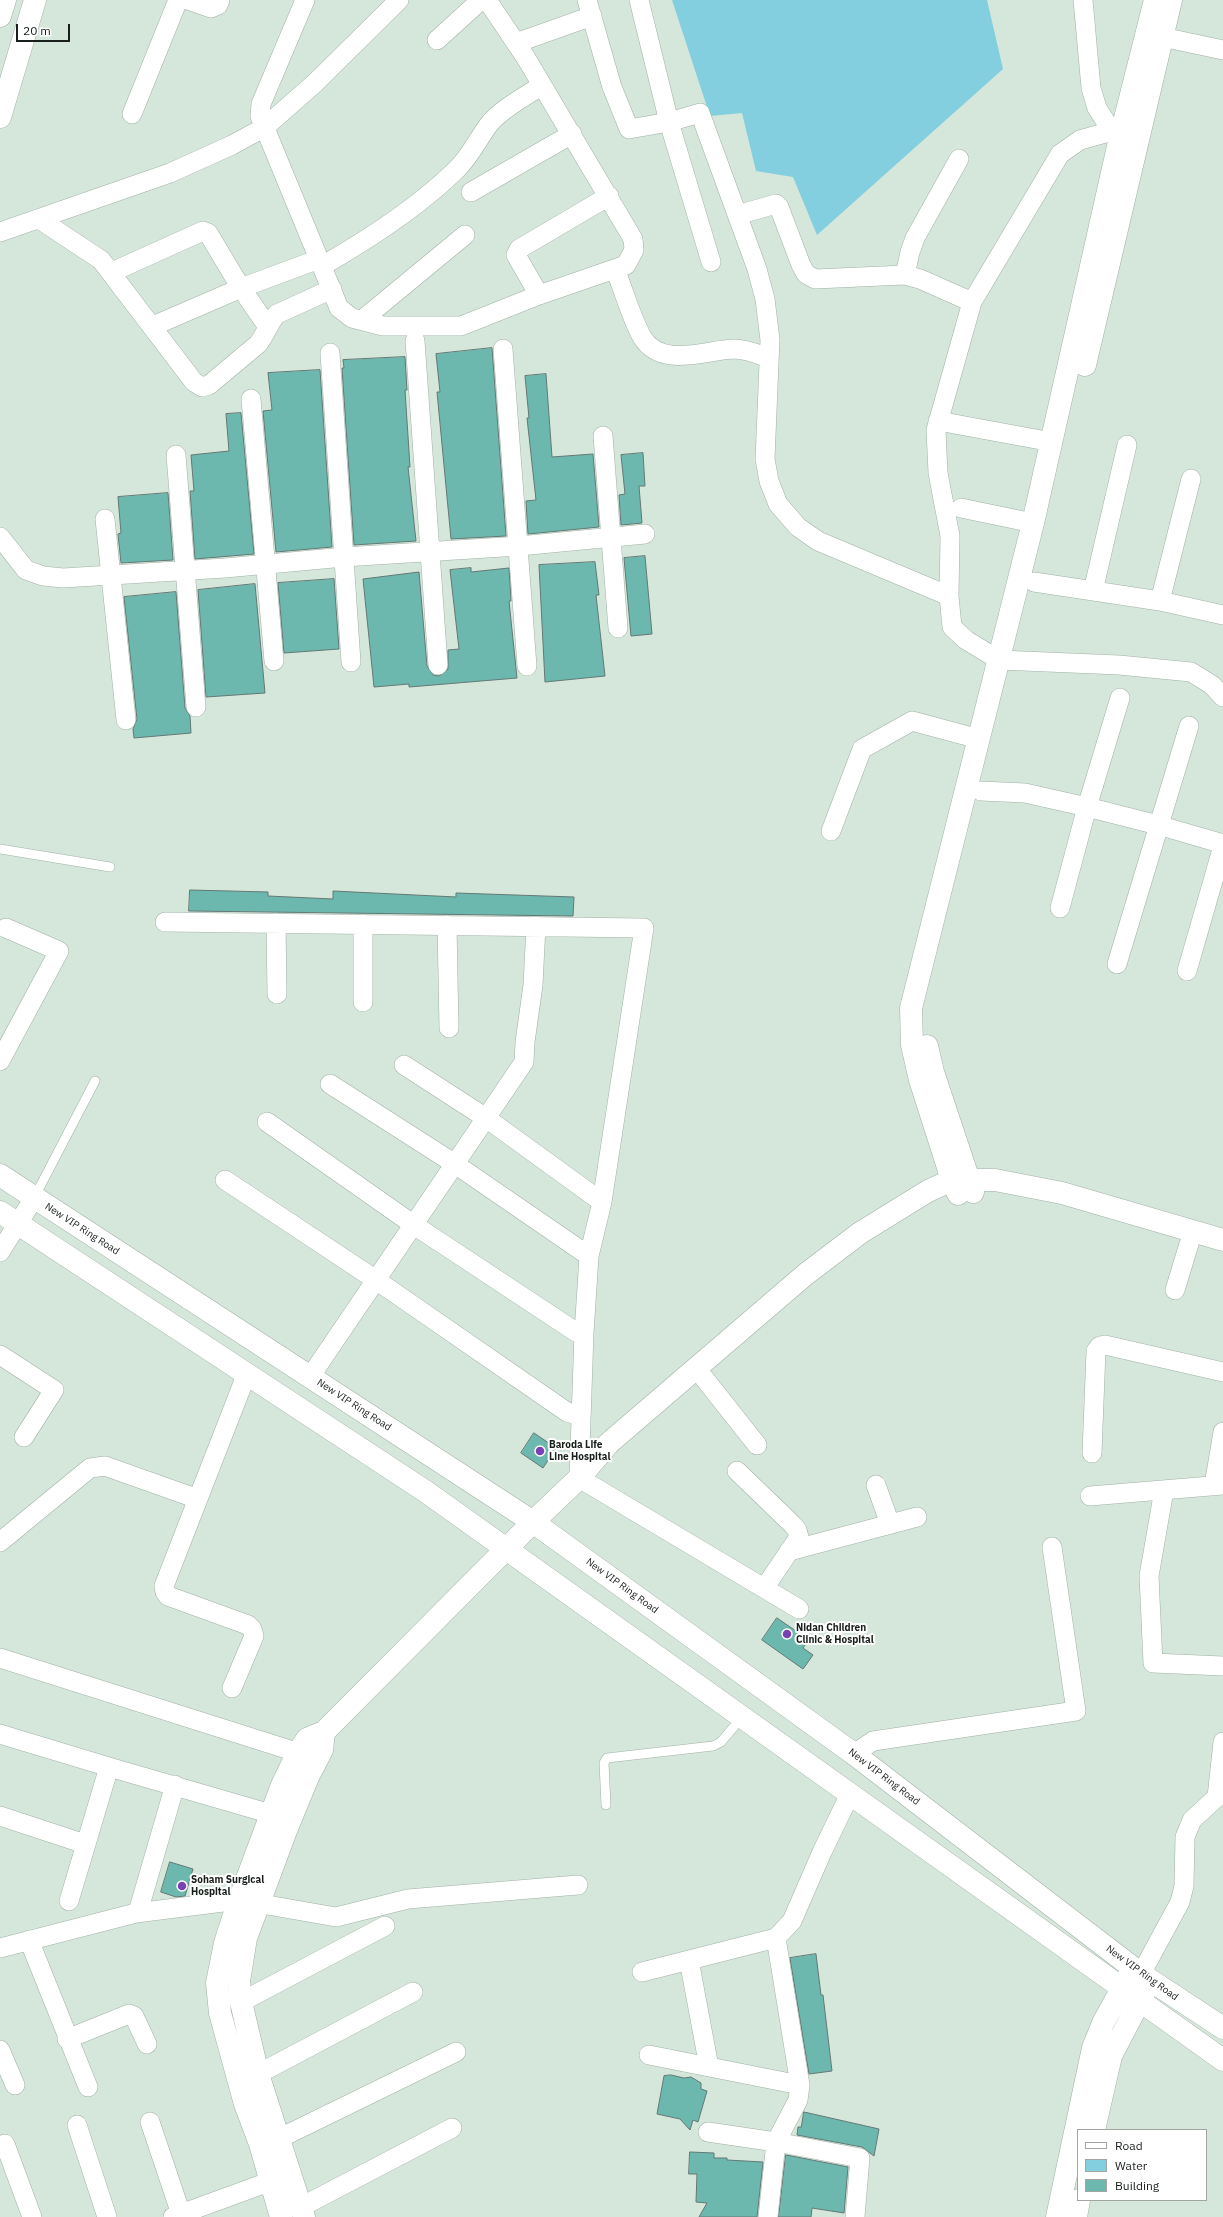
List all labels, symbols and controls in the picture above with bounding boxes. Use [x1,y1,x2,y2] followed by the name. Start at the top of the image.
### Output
[18,16,72,42] scale bar
[23,23,51,38] text: 20 m
[43,1200,121,1258] street label: New VIP Ring Road
[315,1376,393,1434] street label: New VIP Ring Road
[549,1439,611,1462] place label: Baroda Life Line Hospital
[534,1445,546,1457] marker: Baroda Life Line Hospital
[584,1556,660,1616] street label: New VIP Ring Road
[796,1622,874,1646] place label: Nidan Children Clinic & Hospital
[781,1628,793,1640] marker: Nidan Children Clinic & Hospital
[846,1746,922,1808] street label: New VIP Ring Road
[191,1874,264,1898] place label: Soham Surgical Hospital
[176,1880,188,1892] marker: Soham Surgical Hospital
[1104,1943,1180,2003] street label: New VIP Ring Road
[1077,2129,1207,2201] legend
[1115,2138,1143,2153] text: Road
[1115,2158,1147,2173] text: Water
[1115,2178,1159,2193] text: Building

